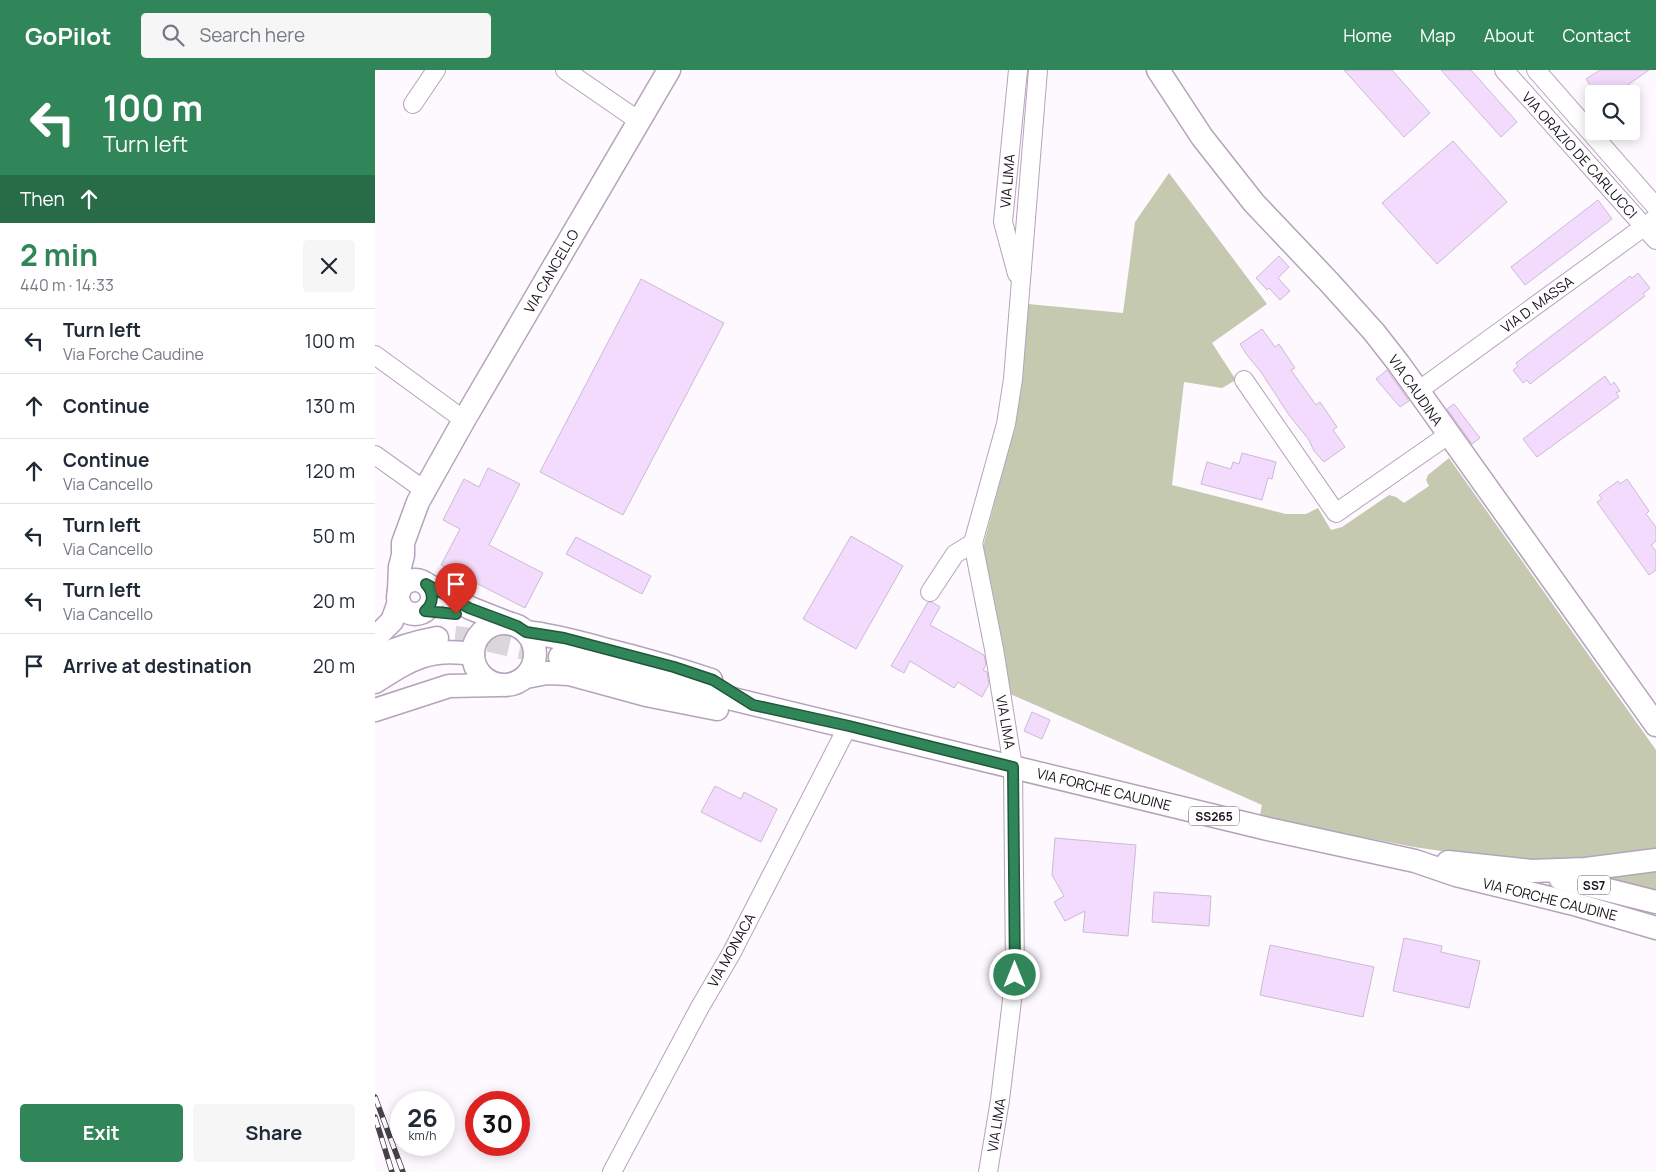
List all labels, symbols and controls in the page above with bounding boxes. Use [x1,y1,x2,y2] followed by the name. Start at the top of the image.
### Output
[141,13,491,58] search box
[25,19,111,52] text: GoPilot
[159,21,187,49] icon: search
[199,22,305,48] text: Search here
[1343,23,1392,47] text: Home
[1420,23,1456,47] text: Map
[1484,23,1534,47] text: About
[1562,23,1631,47] text: Contact
[103,84,203,132] text: 100 m
[1585,85,1640,140] map controls
[1585,85,1640,140] button: search
[1518,88,1642,222] street label: VIA ORAZIO DE CARLUCCI
[20,90,85,155] icon: left
[103,129,188,159] text: Turn left
[995,153,1019,209] street label: VIA LIMA
[75,185,103,213] icon: ahead
[20,186,65,212] text: Then
[519,226,583,316] street label: VIA CANCELLO
[20,234,98,275] text: 2 min
[303,240,355,292] button: close
[1497,271,1577,337] street label: VIA D. MASSA
[20,274,114,296] text: 440 m · 14:33
[63,317,141,343] text: Turn left
[20,327,48,355] icon: left
[304,328,355,354] text: 100 m
[63,343,204,365] text: Via Forche Caudine
[1385,351,1448,429] street label: VIA CAUDINA
[20,392,48,420] icon: ahead
[63,393,149,419] text: Continue
[306,393,355,419] text: 130 m
[63,447,149,473] text: Continue
[20,457,48,485] icon: ahead
[305,458,355,484] text: 120 m
[63,473,153,495] text: Via Cancello
[63,512,141,538] text: Turn left
[20,522,48,550] icon: left
[313,523,355,549] text: 50 m
[63,538,153,560] text: Via Cancello
[435,563,477,614] pin
[442,570,470,598] icon: arrive
[63,577,141,603] text: Turn left
[20,587,48,615] icon: left
[313,588,355,614] text: 20 m
[63,603,153,625] text: Via Cancello
[20,652,48,680] icon: arrive
[63,653,252,679] text: Arrive at destination
[313,653,355,679] text: 20 m
[992,694,1020,751] street label: VIA LIMA
[1035,763,1173,815] street label: VIA FORCHE CAUDINE
[1189,806,1239,826] road number: SS265
[1481,873,1619,925] street label: VIA FORCHE CAUDINE
[1578,876,1610,894] road number: SS7
[703,909,759,990] street label: VIA MONACA
[988,948,1040,1000] position arrow
[465,1091,530,1156] speed limit sign: 30
[982,1097,1010,1153] street label: VIA LIMA
[407,1100,438,1135] text: 26
[20,1104,183,1162] button: Exit
[193,1104,355,1162] button: Share
[409,1127,436,1144] text: km/h

